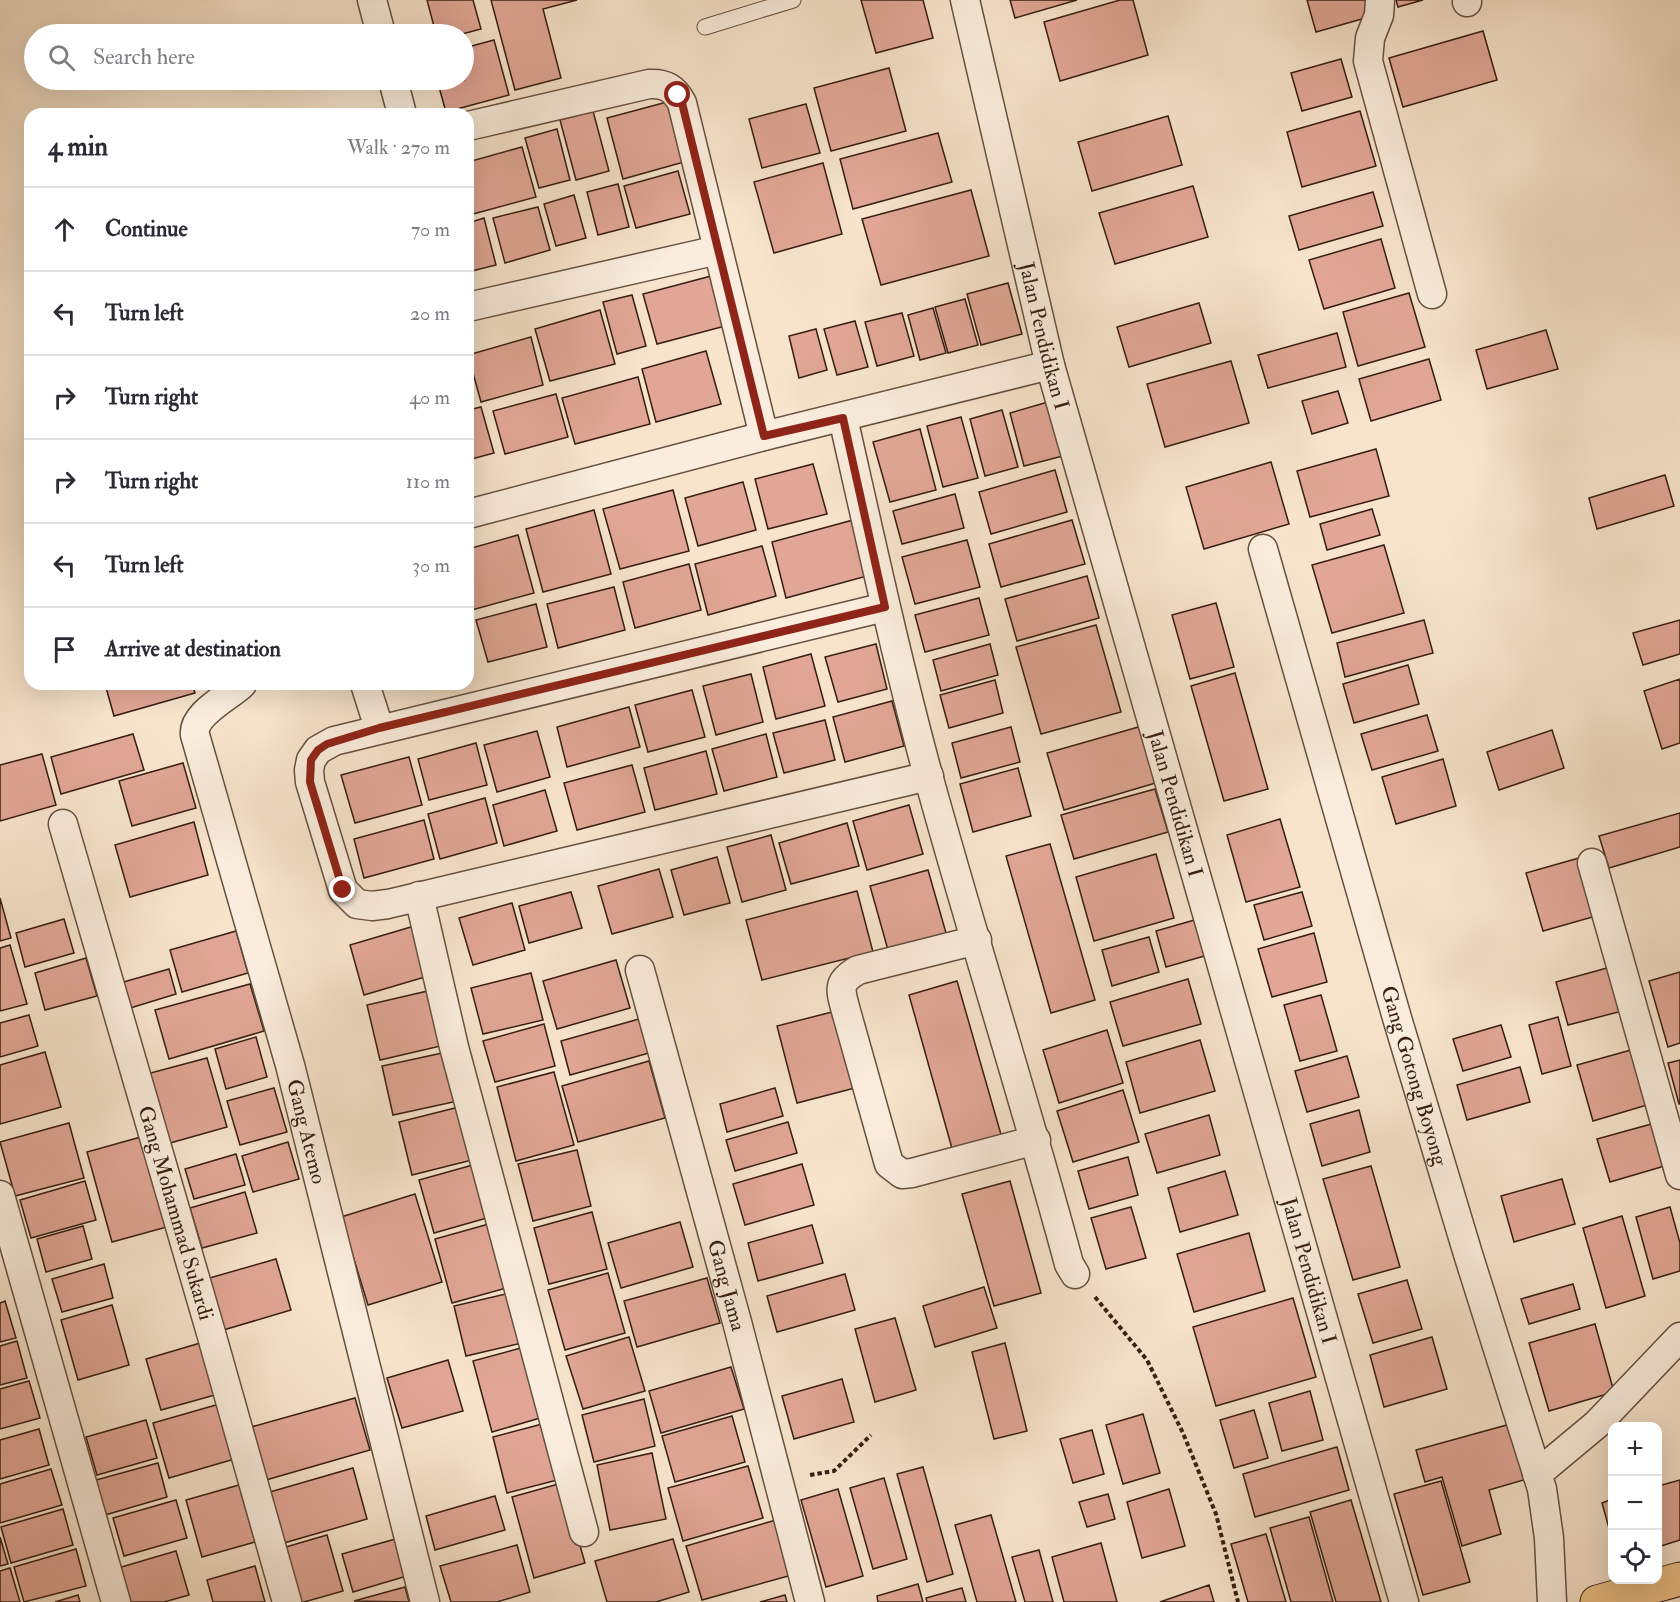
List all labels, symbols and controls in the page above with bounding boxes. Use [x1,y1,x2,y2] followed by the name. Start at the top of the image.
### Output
[24,24,474,90] search box
[45,41,78,74] icon: search
[93,43,195,71] text: Search here
[664,81,690,107] route start
[48,131,108,163] text: 4 min
[347,135,450,160] text: Walk · 270 m
[48,213,81,246] icon: ahead
[105,215,188,243] text: Continue
[411,217,450,242] text: 70 m
[1013,258,1076,413] street label: Jalan Pendidikan I
[48,297,81,330] icon: left
[105,299,184,327] text: Turn left
[410,301,450,326] text: 20 m
[48,381,81,414] icon: right
[105,383,198,411] text: Turn right
[409,385,450,410] text: 40 m
[48,465,81,498] icon: right
[105,467,198,495] text: Turn right
[406,469,450,494] text: 110 m
[48,549,81,582] icon: left
[105,551,184,579] text: Turn left
[412,553,450,578] text: 30 m
[48,633,81,666] icon: arrive
[105,635,281,663] text: Arrive at destination
[1141,726,1209,880] street label: Jalan Pendidikan I
[329,876,355,902] route end
[1375,983,1454,1169] street label: Gang Gotong Boyong
[281,1076,333,1187] street label: Gang Atemo
[132,1102,220,1324] street label: Gang Mohammad Sukardi
[1275,1193,1343,1347] street label: Jalan Pendidikan I
[701,1237,752,1334] street label: Gang Jama
[1608,1422,1662,1584] map controls
[1608,1422,1662,1476] button: +
[1608,1476,1662,1530] button: −
[1608,1530,1662,1584] button: locate

